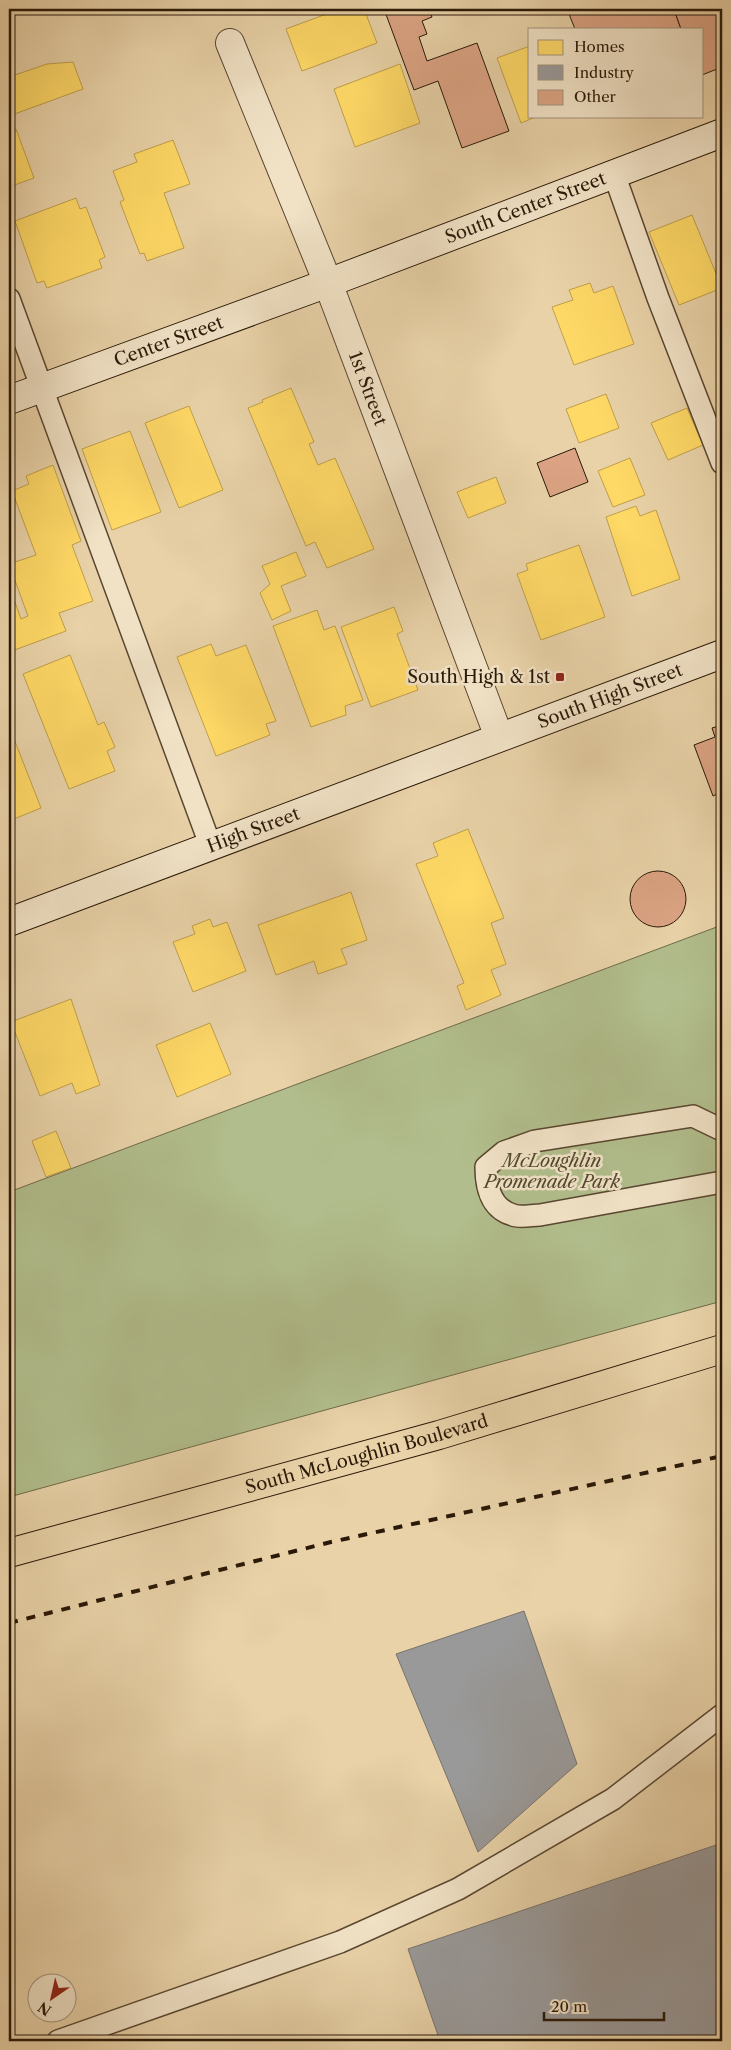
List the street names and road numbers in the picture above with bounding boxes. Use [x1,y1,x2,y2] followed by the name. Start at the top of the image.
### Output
[442,167,609,248] street label: South Center Street
[111,311,227,372] street label: Center Street
[344,348,392,429] street label: 1st Street
[534,659,686,733] street label: South High Street
[204,802,303,858] street label: High Street
[243,1410,491,1499] street label: South McLoughlin Boulevard

